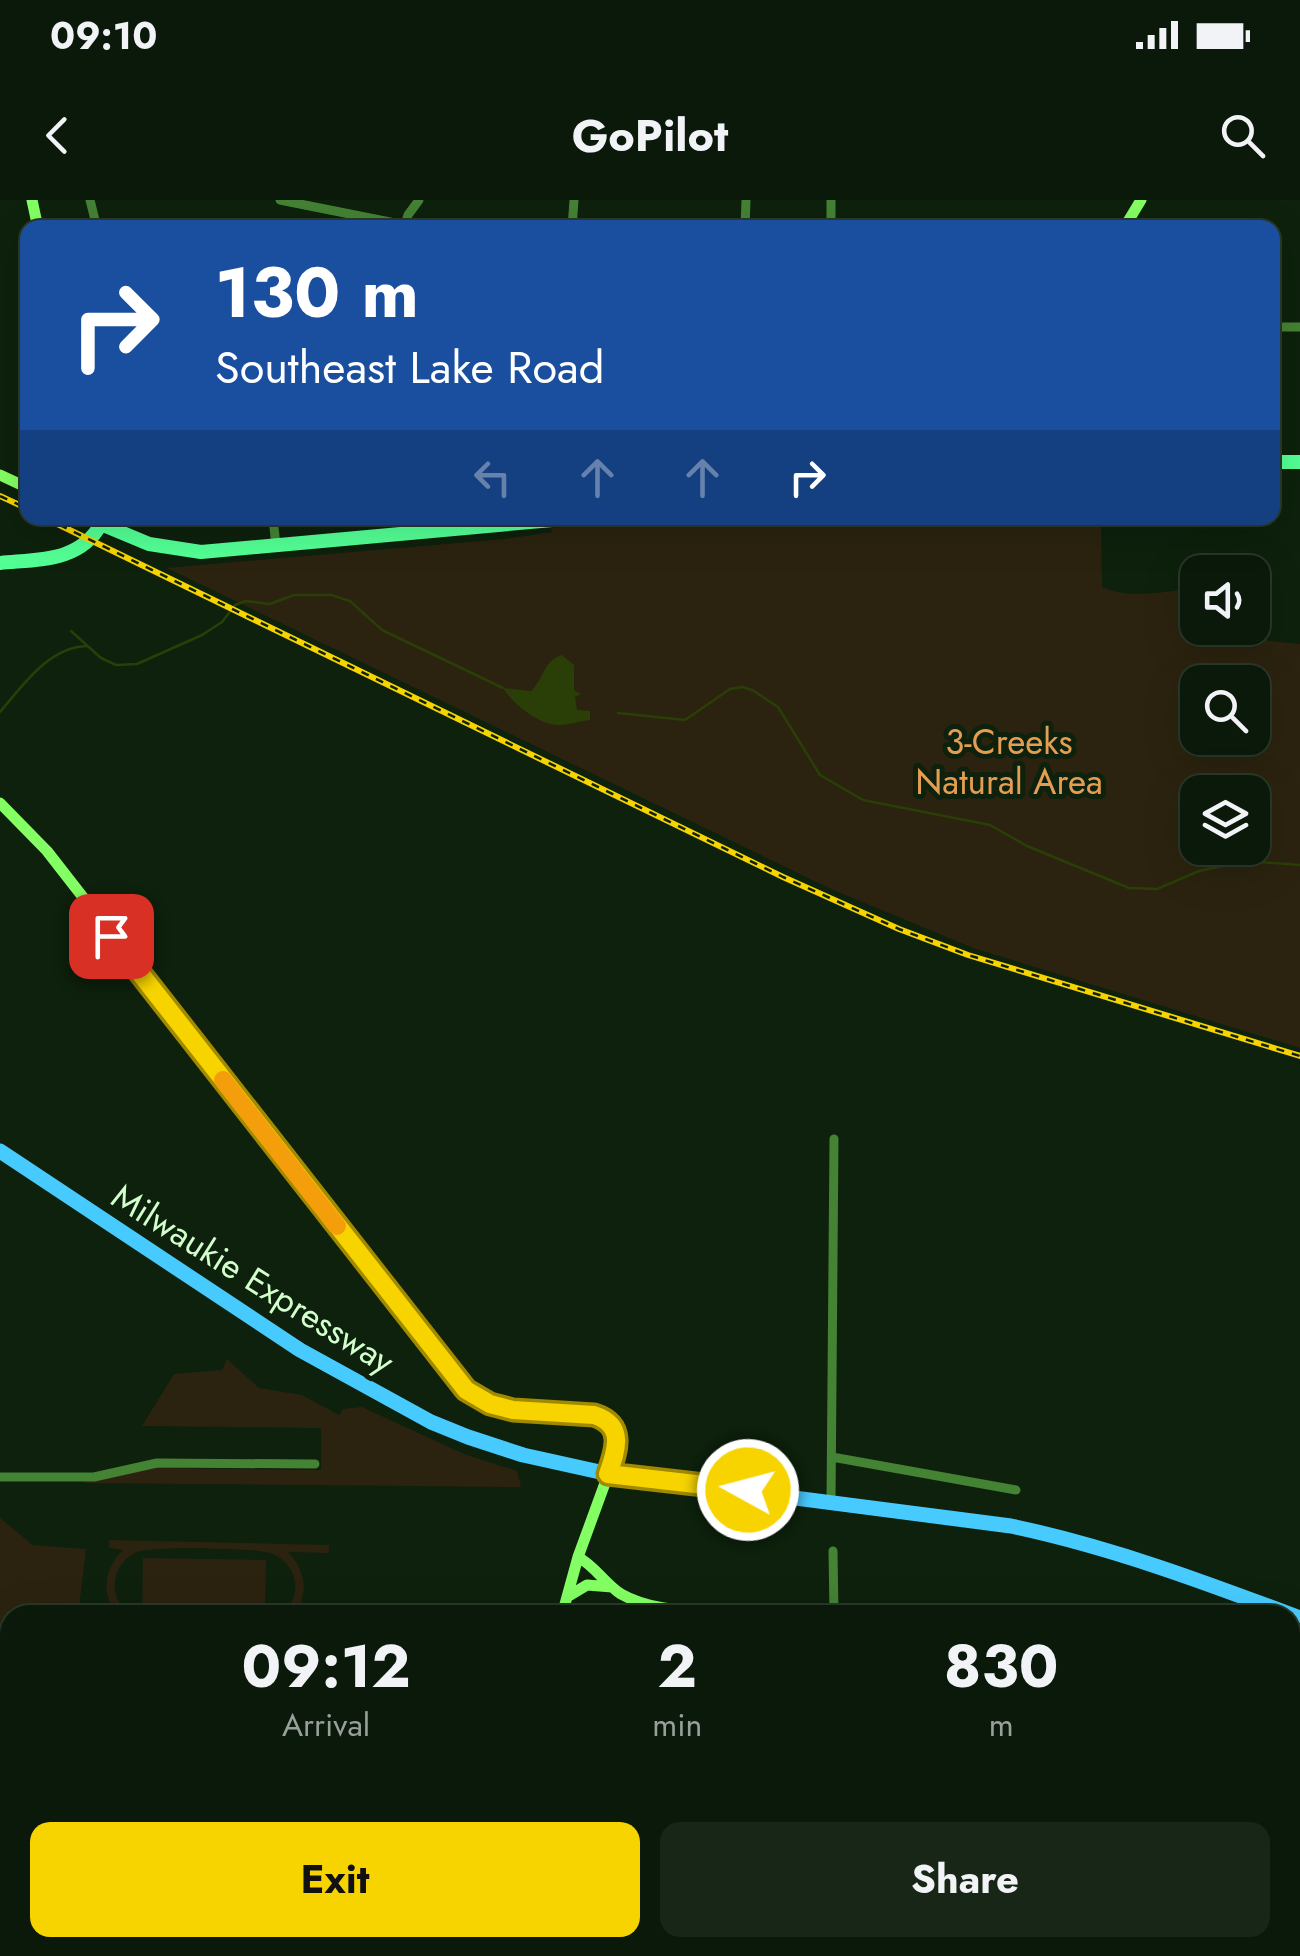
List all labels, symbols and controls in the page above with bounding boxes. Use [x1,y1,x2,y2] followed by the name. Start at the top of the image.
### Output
[50,8,157,63] text: 09:10
[572,103,728,168] text: GoPilot
[30,108,85,163] icon: back
[1215,108,1270,163] icon: search
[215,242,419,343] text: 130 m
[50,260,180,390] icon: right
[215,335,604,400] text: Southeast Lake Road
[465,450,520,505] icon: left
[570,450,625,505] icon: ahead
[675,450,730,505] icon: ahead
[780,450,835,505] icon: right
[1180,555,1270,865] map controls
[1180,555,1270,645] button: sound
[1180,665,1270,755] button: search
[915,717,1103,807] park label: 3-Creeks Natural Area
[1180,775,1270,865] button: layers
[69,894,154,979] pin
[84,909,139,964] icon: arrive
[102,1172,404,1387] street label: Milwaukie Expressway
[696,1438,800,1542] position arrow
[242,1623,411,1710] text: 09:12
[658,1623,697,1710] text: 2
[944,1623,1058,1710] text: 830
[282,1702,370,1748] text: Arrival
[652,1702,702,1748] text: min
[989,1702,1014,1748] text: m
[30,1822,640,1937] button: Exit
[660,1822,1270,1937] button: Share

